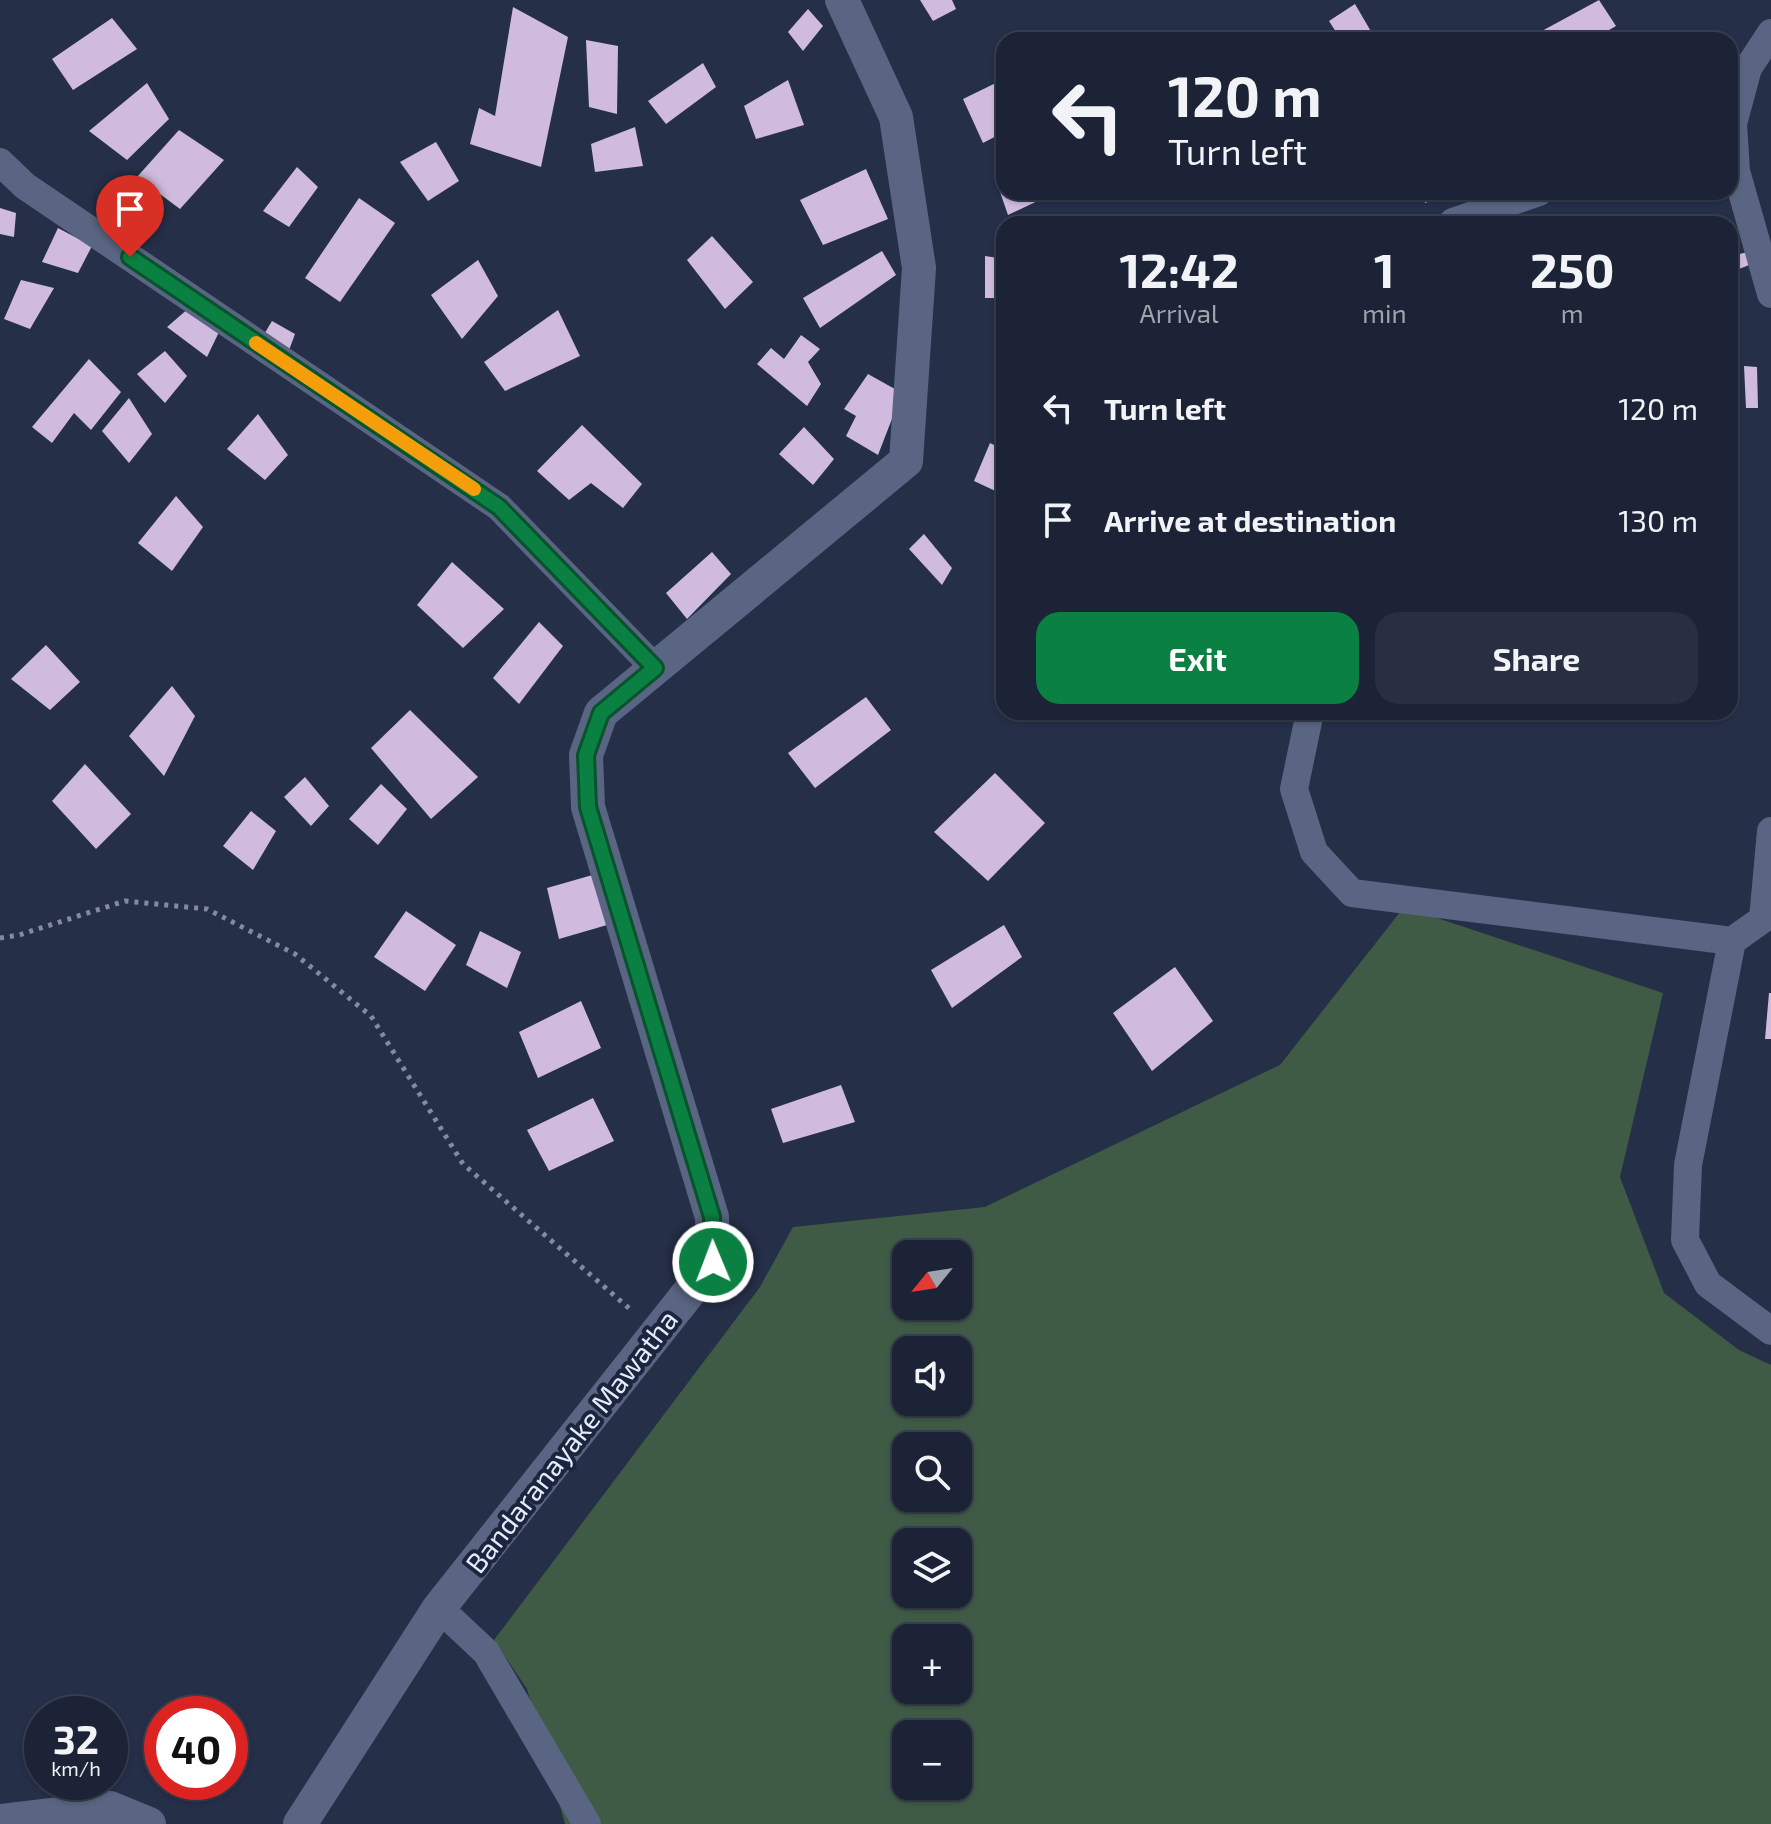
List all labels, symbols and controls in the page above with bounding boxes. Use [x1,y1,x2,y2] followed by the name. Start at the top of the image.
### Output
[1168,61,1322,128] text: 120 m
[1036,64,1140,168] icon: left
[1168,129,1307,172] text: Turn left
[96,175,164,257] pin
[108,187,152,231] icon: arrive
[1119,240,1239,298] text: 12:42
[1374,240,1395,298] text: 1
[1530,240,1615,298] text: 250
[1140,297,1219,328] text: Arrival
[1362,297,1407,328] text: min
[1561,297,1584,328] text: m
[1036,386,1080,430] icon: left
[1104,390,1226,426] text: Turn left
[1618,390,1698,426] text: 120 m
[1036,498,1080,542] icon: arrive
[1104,502,1396,538] text: Arrive at destination
[1618,502,1698,538] text: 130 m
[1036,612,1359,704] button: Exit
[1375,612,1698,704] button: Share
[671,1220,755,1304] position arrow
[892,1240,972,1320] north arrow
[892,1240,972,1800] map controls
[458,1303,684,1579] street label: Bandaranayake Mawatha
[892,1336,972,1416] button: sound
[892,1432,972,1512] button: search
[892,1528,972,1608] button: layers
[892,1624,972,1704] button: +
[144,1696,248,1800] speed limit sign: 40
[53,1714,99,1762] text: 32
[892,1720,972,1800] button: −
[51,1756,101,1780] text: km/h

